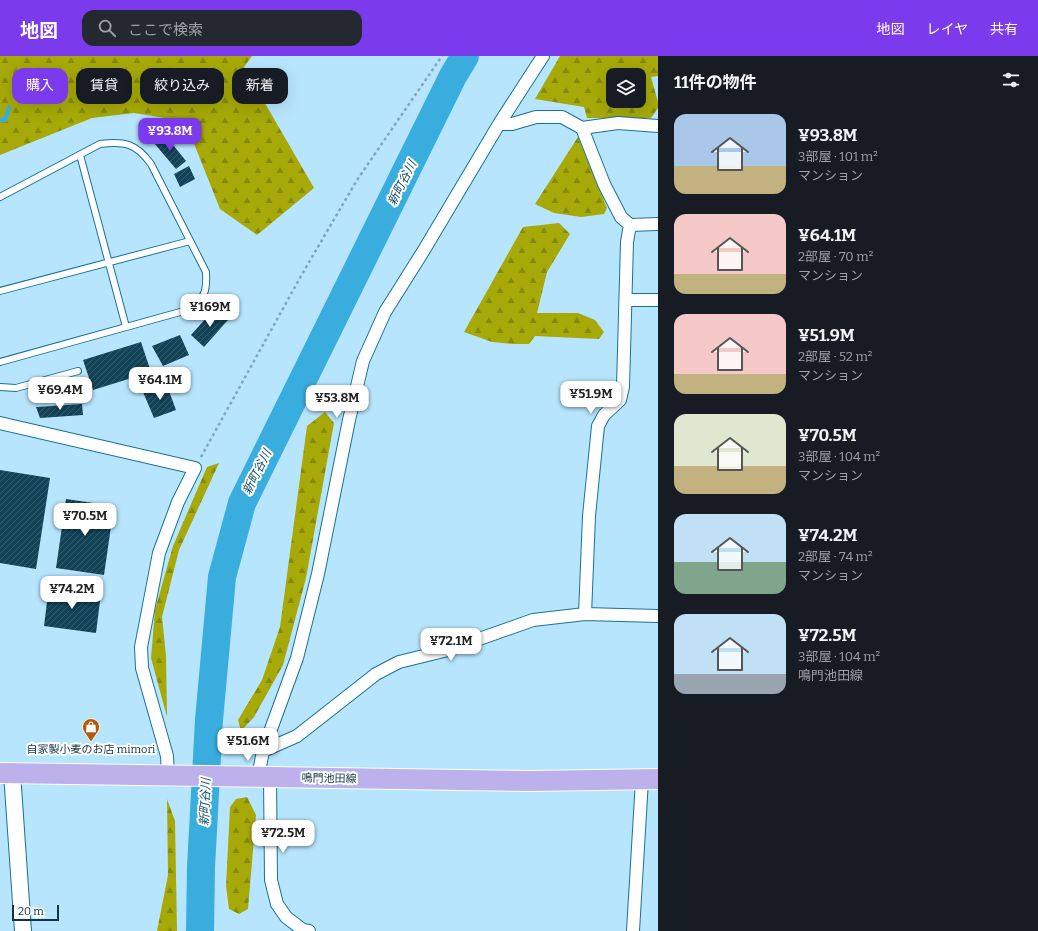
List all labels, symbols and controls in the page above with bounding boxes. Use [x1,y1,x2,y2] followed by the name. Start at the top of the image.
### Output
[82,10,362,46] search box
[96,17,118,39] icon: search
[20,19,58,42] text: 地図
[128,21,203,39] text: ここで検索
[876,21,904,38] text: 地図
[926,21,968,38] text: レイヤ
[990,21,1018,38] text: 共有
[12,68,68,104] chip: 購入
[76,68,132,104] chip: 賃貸
[140,68,224,104] chip: 絞り込み
[232,68,288,104] chip: 新着
[606,68,646,108] map controls
[606,68,646,108] button: layers
[1000,69,1022,91] icon: filters
[674,72,757,93] text: 11件の物件
[137,118,203,152] pin: ¥93.8M
[147,123,193,138] text: ¥93.8M
[798,125,857,146] text: ¥93.8M
[706,130,754,178] icon: home
[798,149,878,164] text: 3部屋 · 101 m²
[385,157,420,208] water label: 新町谷川
[798,168,863,183] text: マンション
[798,225,856,246] text: ¥64.1M
[706,230,754,278] icon: home
[798,249,873,264] text: 2部屋 · 70 m²
[798,268,863,283] text: マンション
[182,294,238,328] pin: ¥169M
[189,299,231,314] text: ¥169M
[798,325,855,346] text: ¥51.9M
[706,330,754,378] icon: home
[798,349,872,364] text: 2部屋 · 52 m²
[127,367,193,401] pin: ¥64.1M
[798,368,863,383] text: マンション
[138,372,182,387] text: ¥64.1M
[27,377,93,411] pin: ¥69.4M
[558,381,624,415] pin: ¥51.9M
[37,382,83,397] text: ¥69.4M
[304,385,370,419] pin: ¥53.8M
[569,386,613,401] text: ¥51.9M
[315,390,359,405] text: ¥53.8M
[798,425,857,446] text: ¥70.5M
[706,430,754,478] icon: home
[240,446,275,497] water label: 新町谷川
[798,449,880,464] text: 3部屋 · 104 m²
[798,468,863,483] text: マンション
[52,503,118,537] pin: ¥70.5M
[63,508,107,523] text: ¥70.5M
[798,525,857,546] text: ¥74.2M
[706,530,754,578] icon: home
[798,549,873,564] text: 2部屋 · 74 m²
[798,568,863,583] text: マンション
[39,576,105,610] pin: ¥74.2M
[49,581,95,596] text: ¥74.2M
[798,625,856,646] text: ¥72.5M
[418,628,484,662] pin: ¥72.1M
[706,630,754,678] icon: home
[430,633,472,648] text: ¥72.1M
[798,649,880,664] text: 3部屋 · 104 m²
[798,668,863,683] text: 鳴門池田線
[81,717,101,742] shop icon: 自家製小麦のお店 mimori
[215,728,281,762] pin: ¥51.6M
[226,733,270,748] text: ¥51.6M
[27,743,156,756] place label: 自家製小麦のお店 mimori
[301,772,357,785] street label: 鳴門池田線
[197,776,213,826] water label: 新町谷川
[250,820,316,854] pin: ¥72.5M
[261,825,305,840] text: ¥72.5M
[12,903,59,922] scale bar
[18,905,44,918] text: 20 m

